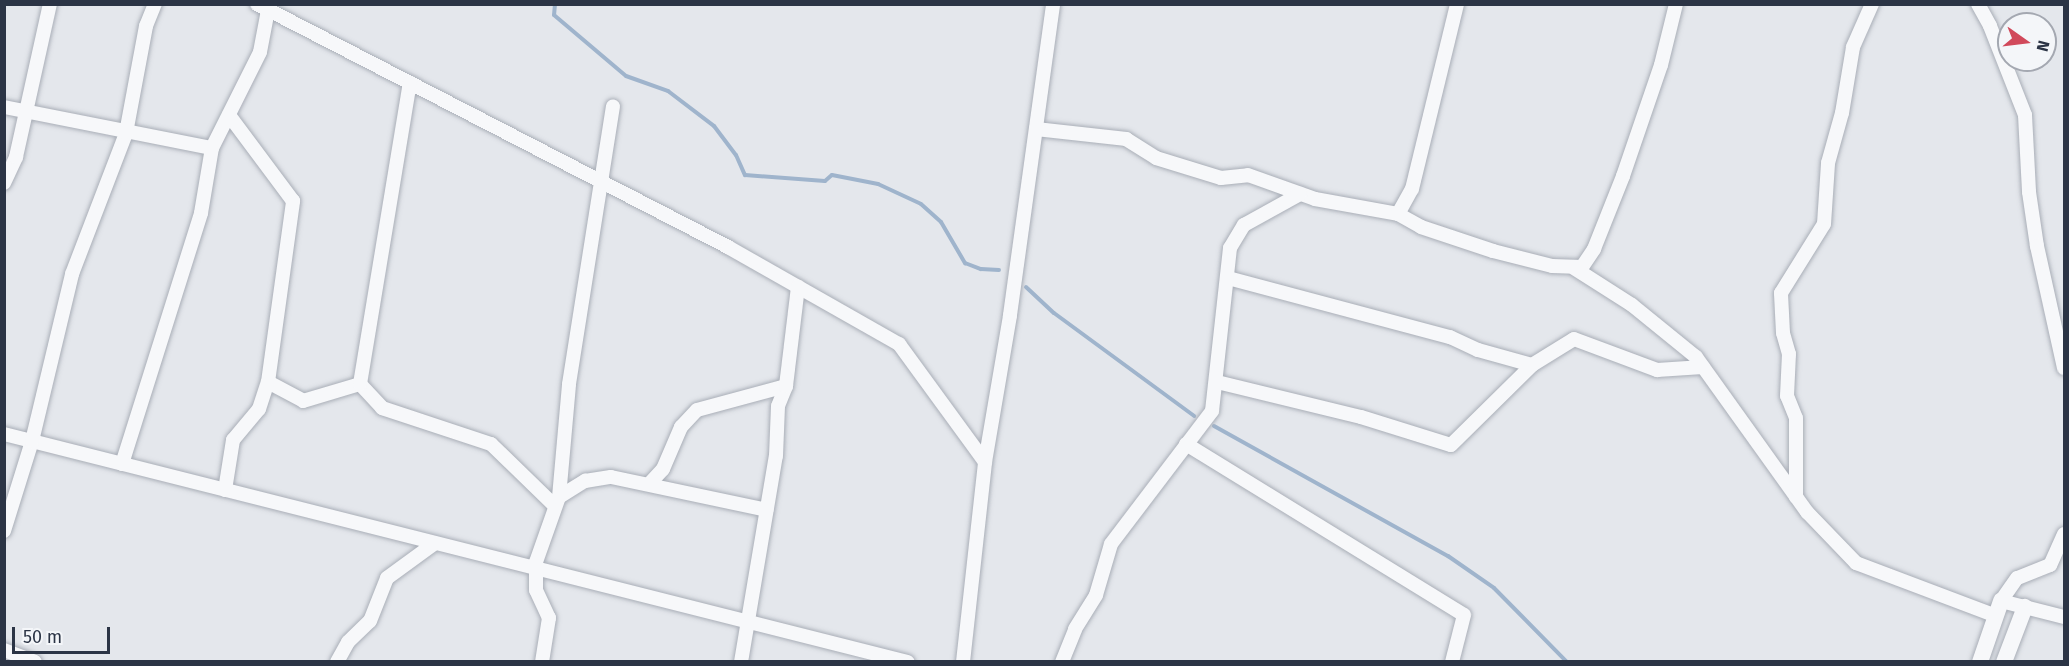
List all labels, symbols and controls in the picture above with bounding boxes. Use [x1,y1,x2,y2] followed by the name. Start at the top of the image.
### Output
[1997,12,2057,72] north arrow
[2033,39,2054,53] text: N
[15,615,112,653] scale bar
[23,626,62,648] text: 50 m

